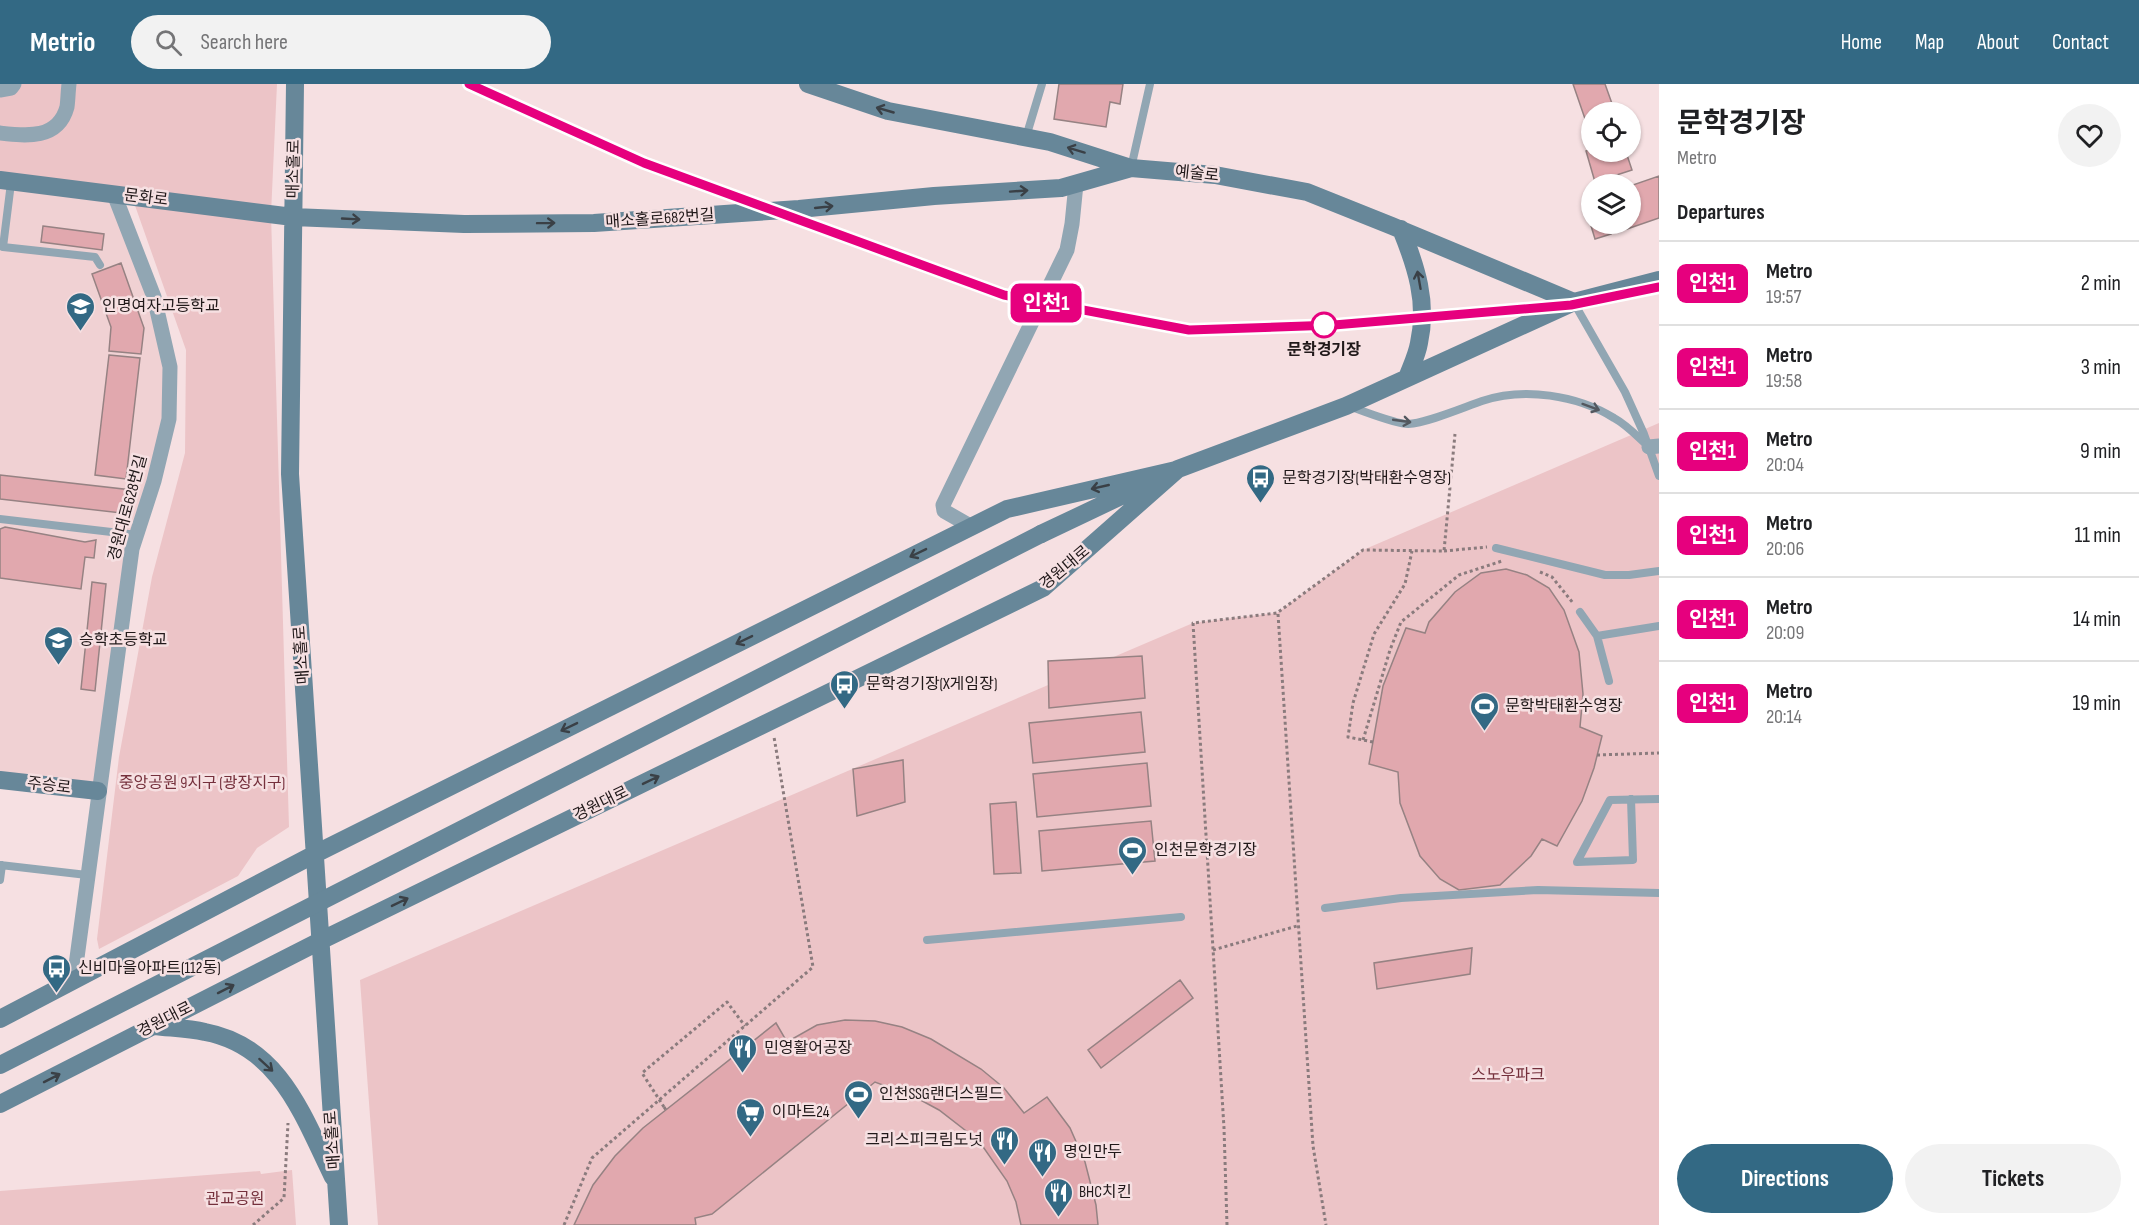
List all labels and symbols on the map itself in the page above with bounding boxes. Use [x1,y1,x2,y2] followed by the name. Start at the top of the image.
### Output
[876,104,895,115] one-way arrow
[284,139,304,199] street label: 매소홀로
[1067,144,1086,155] one-way arrow
[1174,162,1220,186] street label: 예술로
[1008,185,1028,196] one-way arrow
[123,186,169,210] street label: 문화로
[814,201,834,212] one-way arrow
[605,206,715,232] street label: 매소홀로682번길
[341,214,361,225] one-way arrow
[536,217,556,229] one-way arrow
[1413,271,1424,290] one-way arrow
[1012,284,1080,322] line badge: 인천1
[65,290,97,332] school or university icon: 인명여자고등학교
[102,297,220,316] place label: 인명여자고등학교
[1311,312,1337,338] marker: 문학경기장
[1287,340,1361,360] place label: 문학경기장
[1582,402,1600,413] one-way arrow
[1392,415,1412,426] one-way arrow
[105,453,151,563] street label: 경원대로628번길
[1245,462,1277,504] bus stop icon: 문학경기장(박태환수영장)
[1282,469,1451,488] place label: 문학경기장(박태환수영장)
[1091,482,1110,494] one-way arrow
[1036,542,1094,594] street label: 경원대로
[910,548,928,560] one-way arrow
[42,624,74,666] school or university icon: 승학초등학교
[290,625,314,685] street label: 매소홀로
[79,631,167,650] place label: 승학초등학교
[735,635,753,647] one-way arrow
[829,668,861,710] bus stop icon: 문학경기장(X게임장)
[866,675,997,694] place label: 문학경기장(X게임장)
[1468,690,1500,732] sports icon: 문학박태환수영장
[1505,697,1623,716] place label: 문학박태환수영장
[561,721,578,733] one-way arrow
[641,773,659,785] one-way arrow
[26,774,72,798] street label: 주승로
[119,774,285,793] park label: 중앙공원 9지구 (광장지구)
[570,782,632,825] street label: 경원대로
[1117,834,1149,876] sports icon: 인천문학경기장
[1154,841,1257,860] place label: 인천문학경기장
[391,896,409,907] one-way arrow
[41,952,73,994] bus stop icon: 신비마을아파트(112동)
[78,959,221,978] place label: 신비마을아파트(112동)
[216,983,234,994] one-way arrow
[134,998,196,1042] street label: 경원대로
[727,1032,759,1074] restaurant icon: 민영활어공장
[764,1039,853,1058] place label: 민영활어공장
[258,1058,273,1072] one-way arrow
[1471,1066,1545,1085] park label: 스노우파크
[43,1072,60,1084] one-way arrow
[842,1078,874,1120] sports icon: 인천SSG랜더스필드
[879,1085,1003,1104] place label: 인천SSG랜더스필드
[735,1096,767,1138] supermarket icon: 이마트24
[772,1103,830,1122] place label: 이마트24
[321,1110,345,1170] street label: 매소홀로
[988,1124,1020,1166] restaurant icon: 크리스피크림도넛
[865,1131,983,1150] place label: 크리스피크림도넛
[1026,1136,1058,1178] restaurant icon: 명인만두
[1063,1143,1122,1162] place label: 명인만두
[1042,1176,1074,1218] restaurant icon: BHC치킨
[1079,1183,1131,1202] place label: BHC치킨
[206,1190,264,1209] park label: 관교공원

